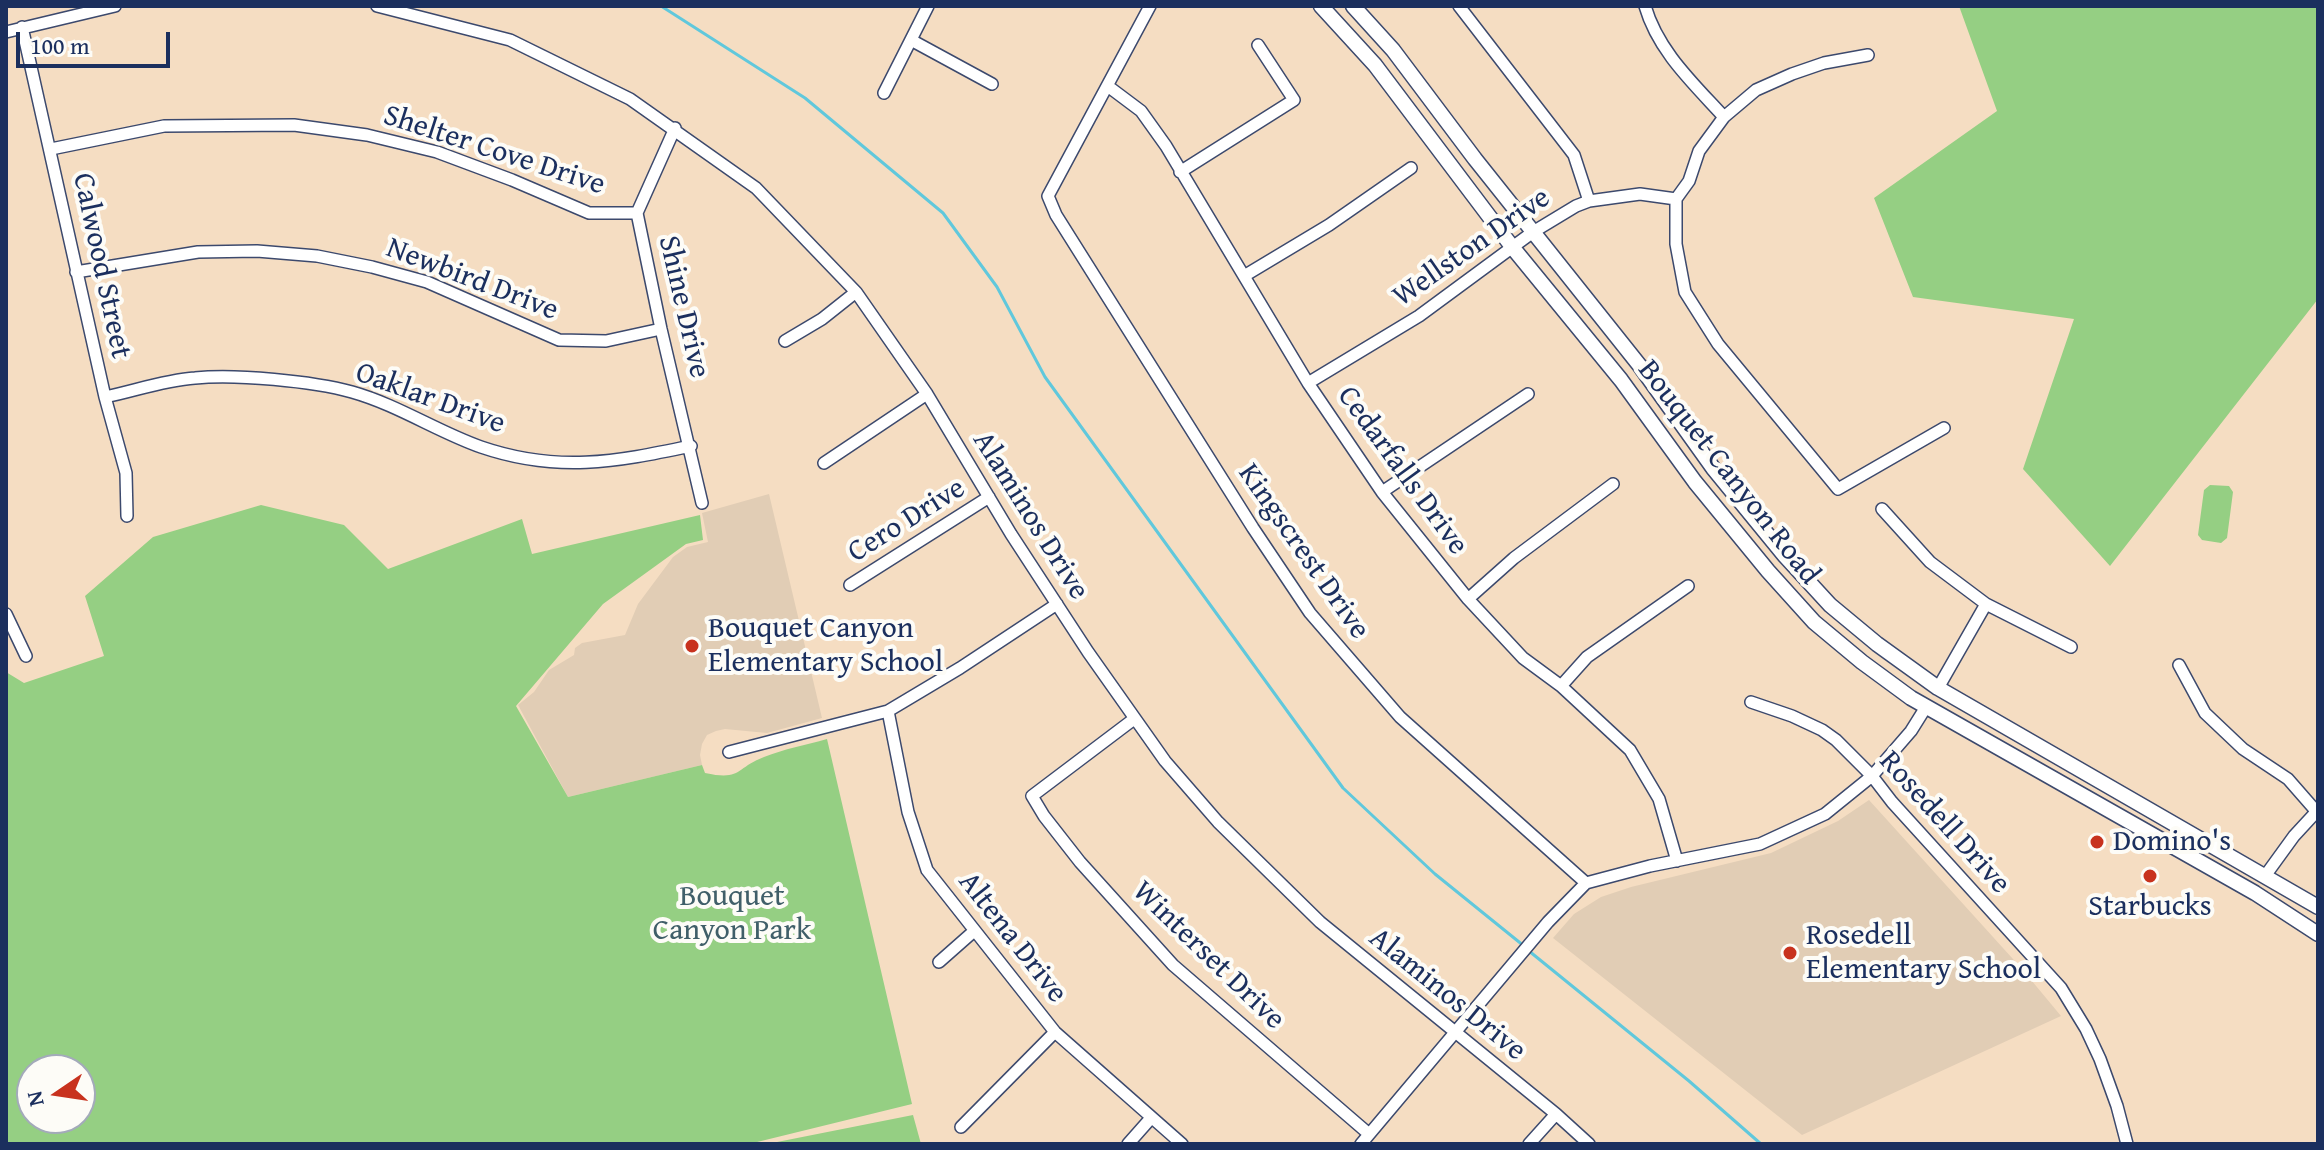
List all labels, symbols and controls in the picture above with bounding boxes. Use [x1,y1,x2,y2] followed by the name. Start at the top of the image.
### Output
[20,16,174,66] scale bar
[30,28,90,63] text: 100 m
[379,98,609,204] street label: Shelter Cove Drive
[64,170,138,362] street label: Calwood Street
[1386,181,1558,315] street label: Wellston Drive
[381,231,563,329] street label: Newbird Drive
[649,232,717,382] street label: Shine Drive
[1629,354,1827,592] street label: Bouquet Canyon Road
[350,355,510,443] street label: Oaklar Drive
[1329,380,1475,562] street label: Cedarfalls Drive
[964,425,1096,607] street label: Alaminos Drive
[1229,457,1377,647] street label: Kingscrest Drive
[842,471,972,571] street label: Cero Drive
[708,611,943,682] place label: Bouquet Canyon Elementary School
[683,637,701,655] marker: Bouquet Canyon Elementary School
[1871,744,2017,902] street label: Rosedell Drive
[2113,824,2231,860] place label: Domino's
[2088,833,2106,851] marker: Domino's
[950,865,1074,1011] street label: Altena Drive
[2141,867,2159,885] marker: Starbucks
[1124,874,1292,1038] street label: Winterset Drive
[653,879,811,950] park label: Bouquet Canyon Park
[2088,889,2212,925] place label: Starbucks
[1806,918,2041,988] place label: Rosedell Elementary School
[1361,921,1533,1069] street label: Alaminos Drive
[1781,944,1799,962] marker: Rosedell Elementary School
[16,1054,96,1134] north arrow
[17,1088,52,1110] text: N

